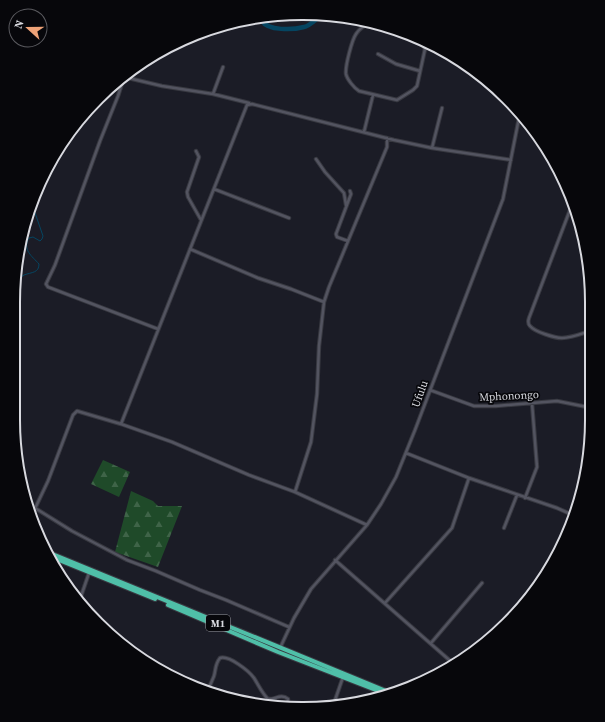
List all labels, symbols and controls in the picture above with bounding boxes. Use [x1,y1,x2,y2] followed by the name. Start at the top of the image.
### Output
[8,8,48,48] north arrow
[11,18,28,31] text: N
[408,378,432,410] street label: Ufulu
[479,387,539,405] street label: Mphonongo
[206,615,230,631] road number: M1

